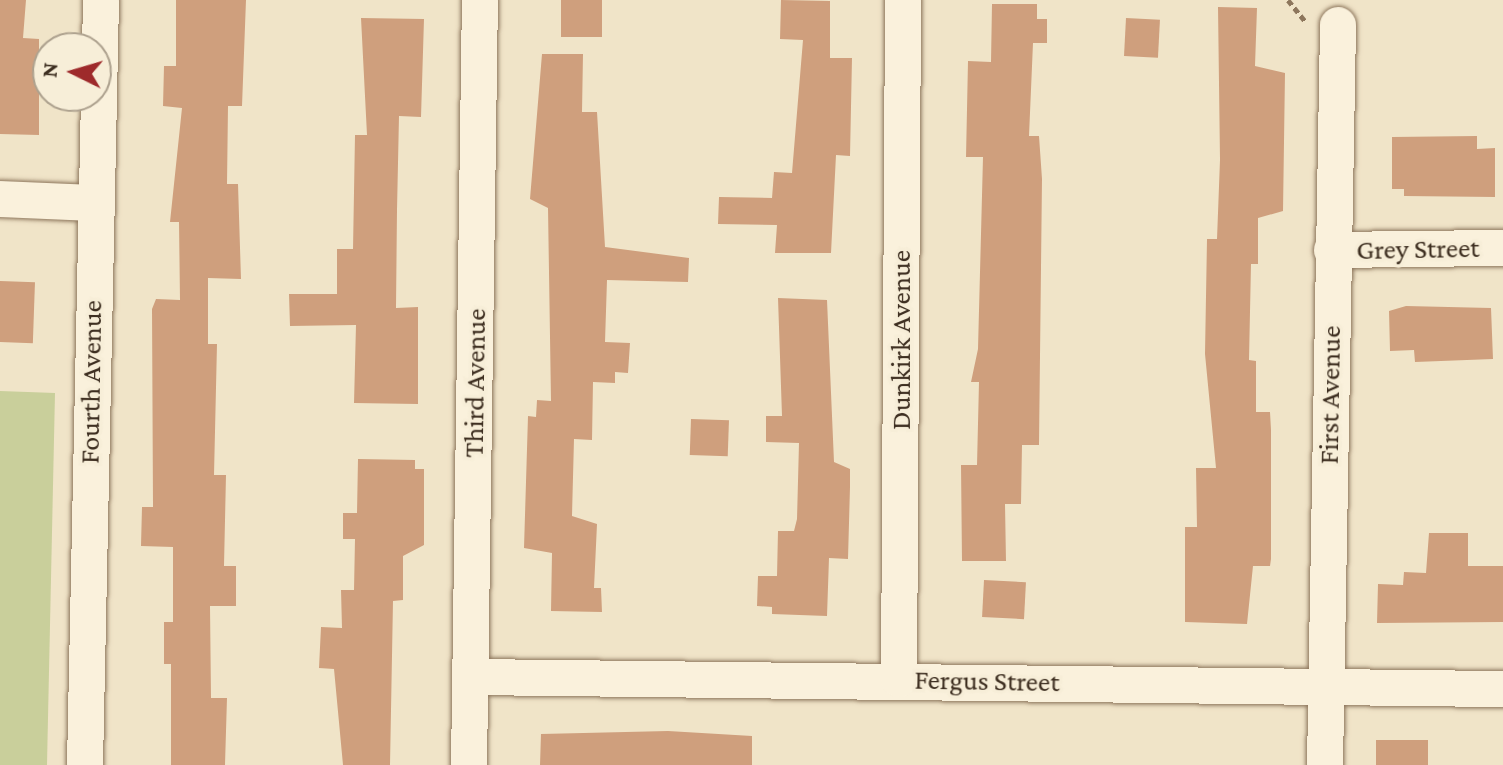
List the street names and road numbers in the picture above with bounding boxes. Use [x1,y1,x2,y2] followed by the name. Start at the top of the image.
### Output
[1356,231,1480,267] street label: Grey Street
[884,250,918,430] street label: Dunkirk Avenue
[73,300,109,464] street label: Fourth Avenue
[457,308,493,458] street label: Third Avenue
[1312,325,1348,465] street label: First Avenue
[914,663,1060,699] street label: Fergus Street

